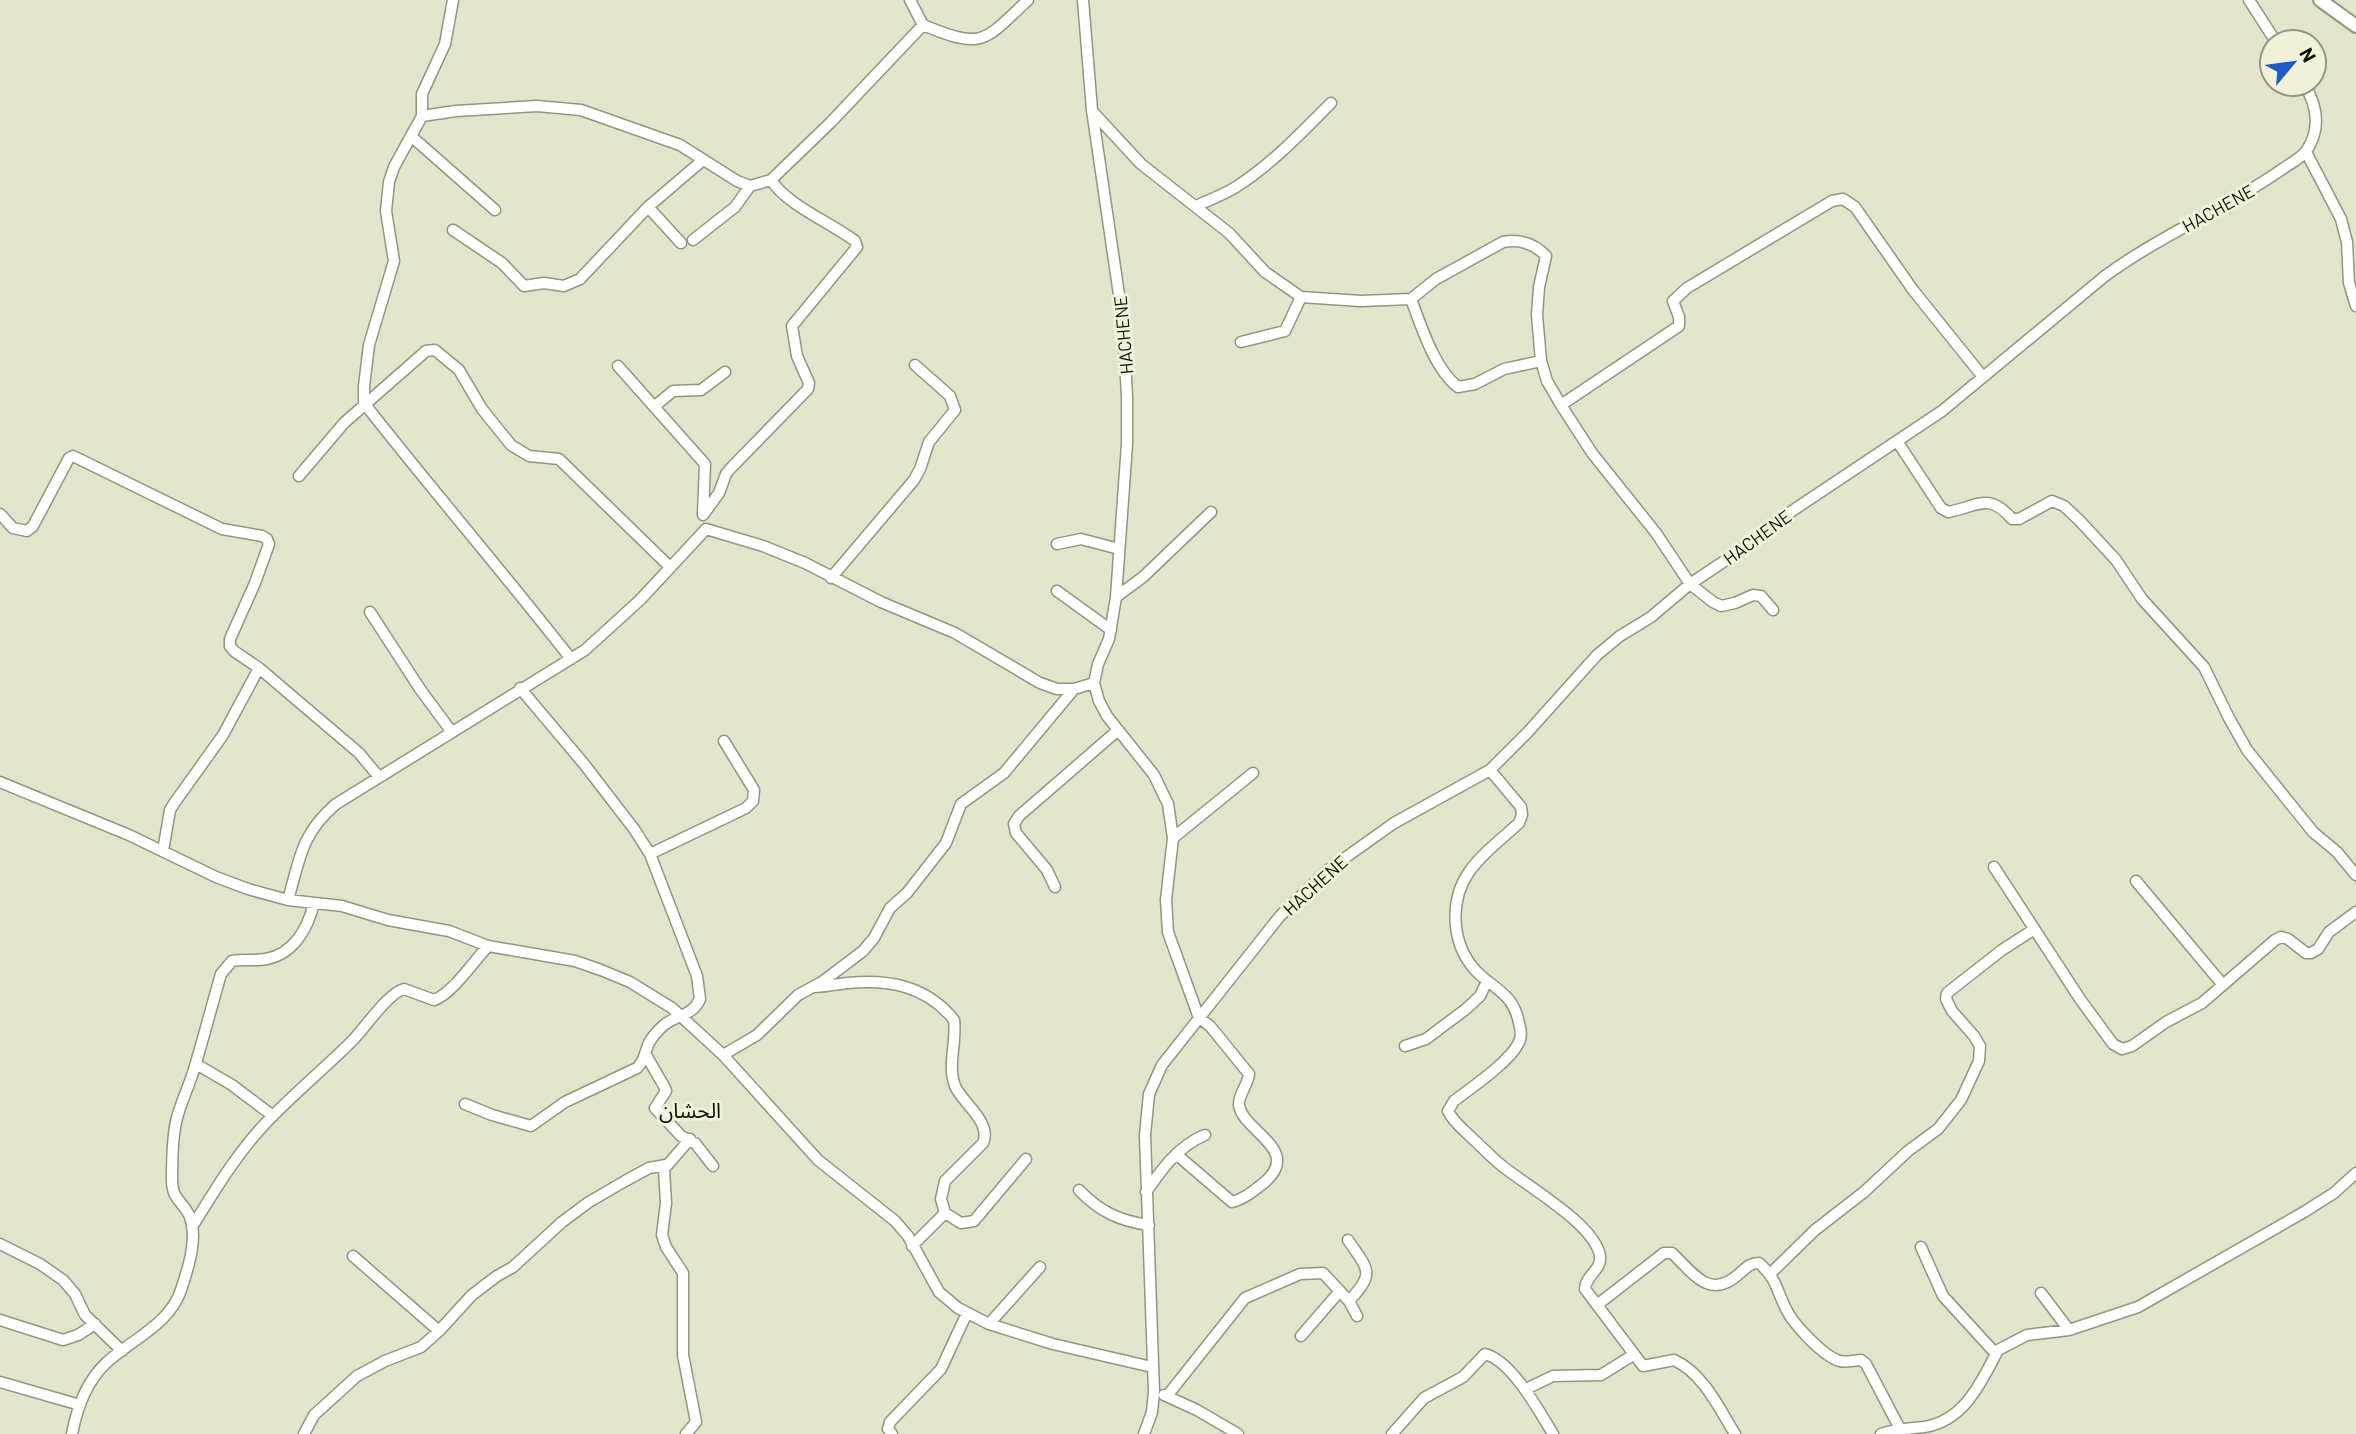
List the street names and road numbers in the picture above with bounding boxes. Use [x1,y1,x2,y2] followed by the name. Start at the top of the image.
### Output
[2178,179,2258,237] street label: HACHENE
[1109,295,1137,375] street label: HACHENE
[1719,505,1795,569] street label: HACHENE
[1278,850,1352,920] street label: HACHENE

